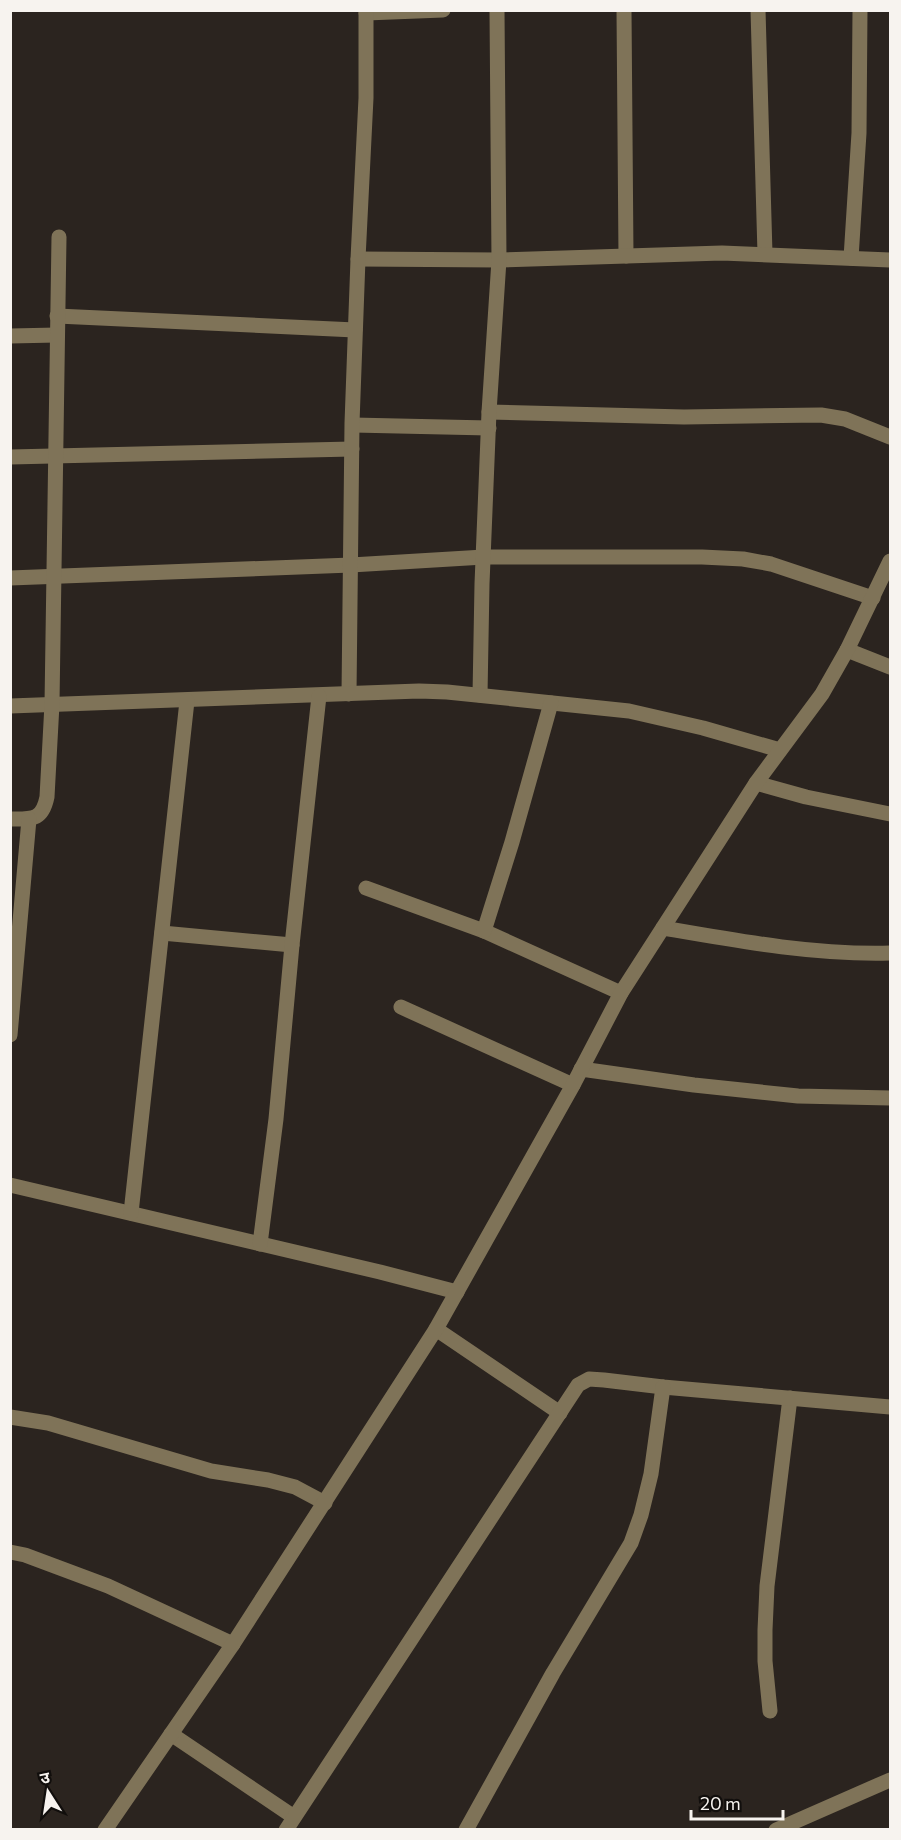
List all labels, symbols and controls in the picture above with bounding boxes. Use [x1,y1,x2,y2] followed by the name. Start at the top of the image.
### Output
[18,1762,78,1822] north arrow
[38,1766,52,1787] text: उ
[691,1783,782,1821] scale bar
[700,1792,741,1814] text: 20 m

